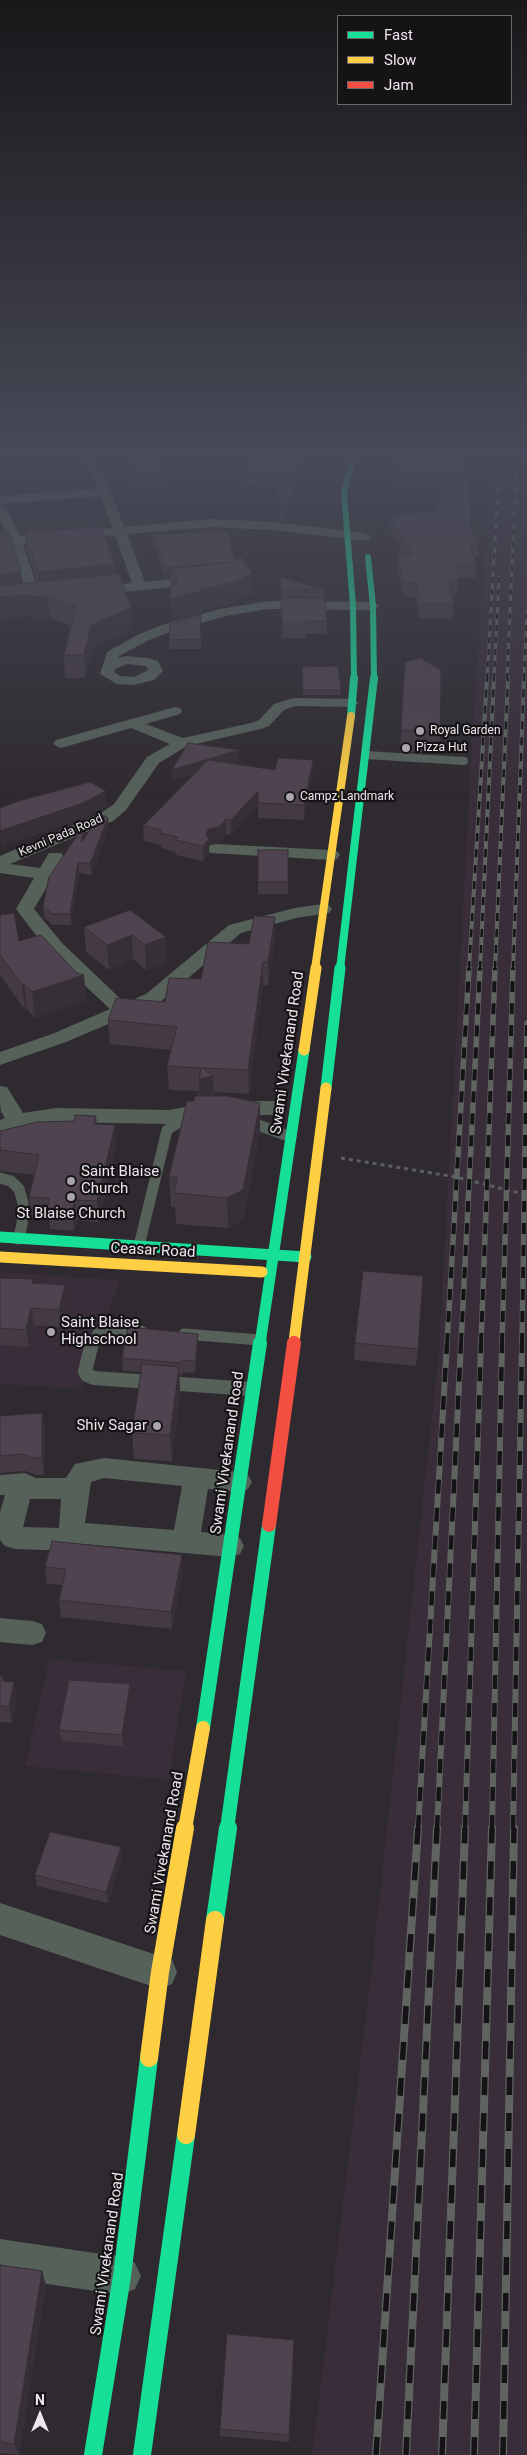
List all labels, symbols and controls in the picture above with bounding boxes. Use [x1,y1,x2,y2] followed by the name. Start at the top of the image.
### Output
[337,15,512,105] legend
[384,26,413,44] text: Fast
[384,51,416,69] text: Slow
[384,76,414,94] text: Jam
[430,724,501,738] place label: Royal Garden
[414,725,426,737] marker: Royal Garden
[416,741,467,755] place label: Pizza Hut
[400,742,412,754] marker: Pizza Hut
[300,790,394,804] place label: Campz Landmark
[284,791,296,803] marker: Campz Landmark
[17,812,105,860] street label: Kevni Pada Road
[268,970,308,1136] street label: Swami Vivekanand Road
[81,1163,159,1198] place label: Saint Blaise Church
[65,1175,77,1187] marker: Saint Blaise Church
[65,1191,77,1203] marker: St Blaise Church
[16,1205,126,1223] place label: St Blaise Church
[110,1240,196,1262] street label: Ceasar Road
[61,1314,139,1349] place label: Saint Blaise Highschool
[45,1326,57,1338] marker: Saint Blaise Highschool
[208,1370,248,1536] street label: Swami Vivekanand Road
[76,1417,147,1435] place label: Shiv Sagar
[151,1420,163,1432] marker: Shiv Sagar
[142,1771,188,1935] street label: Swami Vivekanand Road
[88,2171,128,2337] street label: Swami Vivekanand Road
[15,2390,65,2440] north arrow
[35,2392,45,2408] text: N

